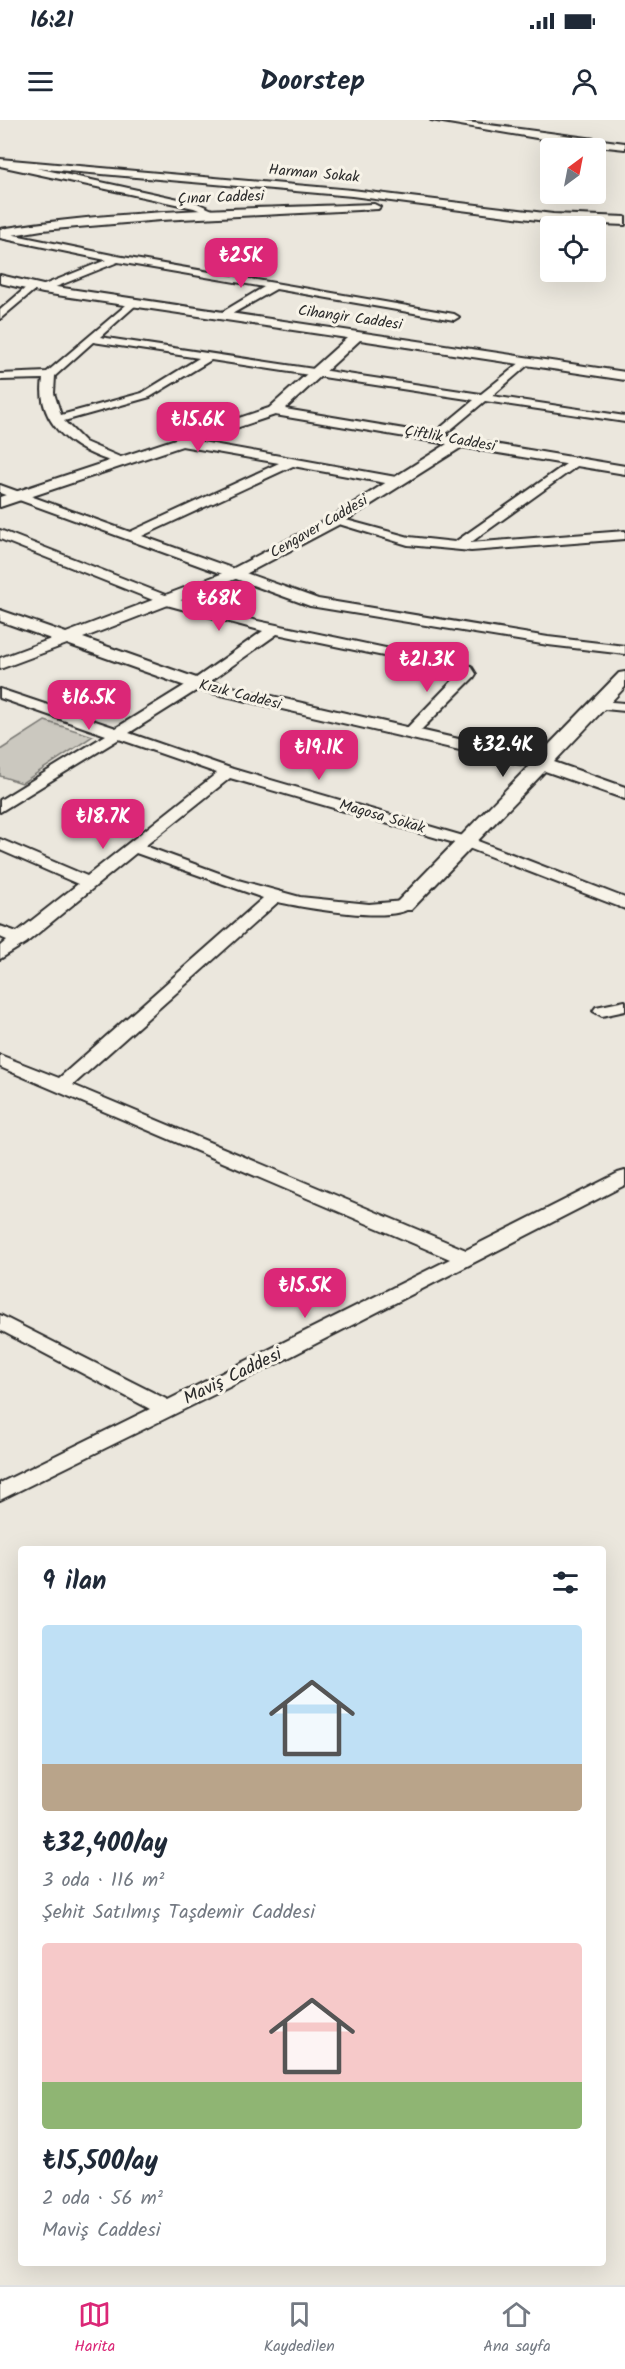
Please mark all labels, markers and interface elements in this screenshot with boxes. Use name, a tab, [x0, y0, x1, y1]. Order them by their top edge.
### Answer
text: 16:21	[30, 4, 73, 39]
text: Doorstep	[260, 60, 365, 103]
icon: menu	[24, 65, 57, 98]
icon: person	[568, 65, 601, 98]
north arrow	[540, 138, 606, 204]
map controls	[540, 138, 606, 282]
street label: Harman Sokak	[268, 158, 361, 190]
street label: Çınar Caddesi	[177, 184, 266, 212]
button: locate	[540, 216, 606, 282]
pin: ₺25K	[205, 238, 277, 289]
text: ₺25K	[219, 241, 263, 273]
street label: Cihangir Caddesi	[296, 299, 405, 337]
pin: ₺15.6K	[149, 402, 247, 453]
text: ₺15.6K	[171, 405, 225, 437]
street label: Çiftlik Caddesi	[403, 419, 499, 459]
street label: Cengaver Caddesi	[266, 488, 374, 565]
pin: ₺68K	[183, 581, 255, 632]
text: ₺68K	[196, 584, 242, 616]
pin: ₺21.3K	[378, 642, 476, 693]
text: ₺21.3K	[399, 645, 455, 677]
street label: Kızık Caddesi	[196, 673, 285, 717]
pin: ₺16.5K	[40, 680, 138, 731]
text: ₺16.5K	[62, 683, 116, 715]
pin: ₺32.4K	[454, 727, 552, 778]
pin: ₺19.1K	[270, 730, 368, 781]
text: ₺32.4K	[472, 730, 534, 762]
text: ₺19.1K	[294, 733, 344, 765]
street label: Magosa Sokak	[336, 793, 429, 841]
pin: ₺18.7K	[54, 799, 152, 850]
text: ₺18.7K	[75, 802, 131, 834]
pin: ₺15.5K	[256, 1268, 354, 1319]
text: ₺15.5K	[278, 1271, 332, 1303]
street label: Maviş Caddesi	[179, 1340, 288, 1413]
text: 9 ilan	[42, 1561, 107, 1603]
icon: filters	[549, 1566, 582, 1599]
icon: home	[258, 1664, 366, 1772]
text: ₺32,400/ay	[42, 1823, 168, 1865]
text: 3 oda · 116 m²	[42, 1865, 164, 1897]
text: Şehit Satılmış Taşdemir Caddesi	[42, 1897, 315, 1929]
icon: home	[258, 1982, 366, 2090]
text: ₺15,500/ay	[42, 2141, 158, 2183]
text: 2 oda · 56 m²	[42, 2183, 163, 2215]
text: Maviş Caddesi	[42, 2215, 161, 2247]
tab: Harita	[74, 2298, 115, 2359]
tab: Kaydedilen	[264, 2298, 335, 2359]
tab: Ana sayfa	[483, 2298, 551, 2359]

